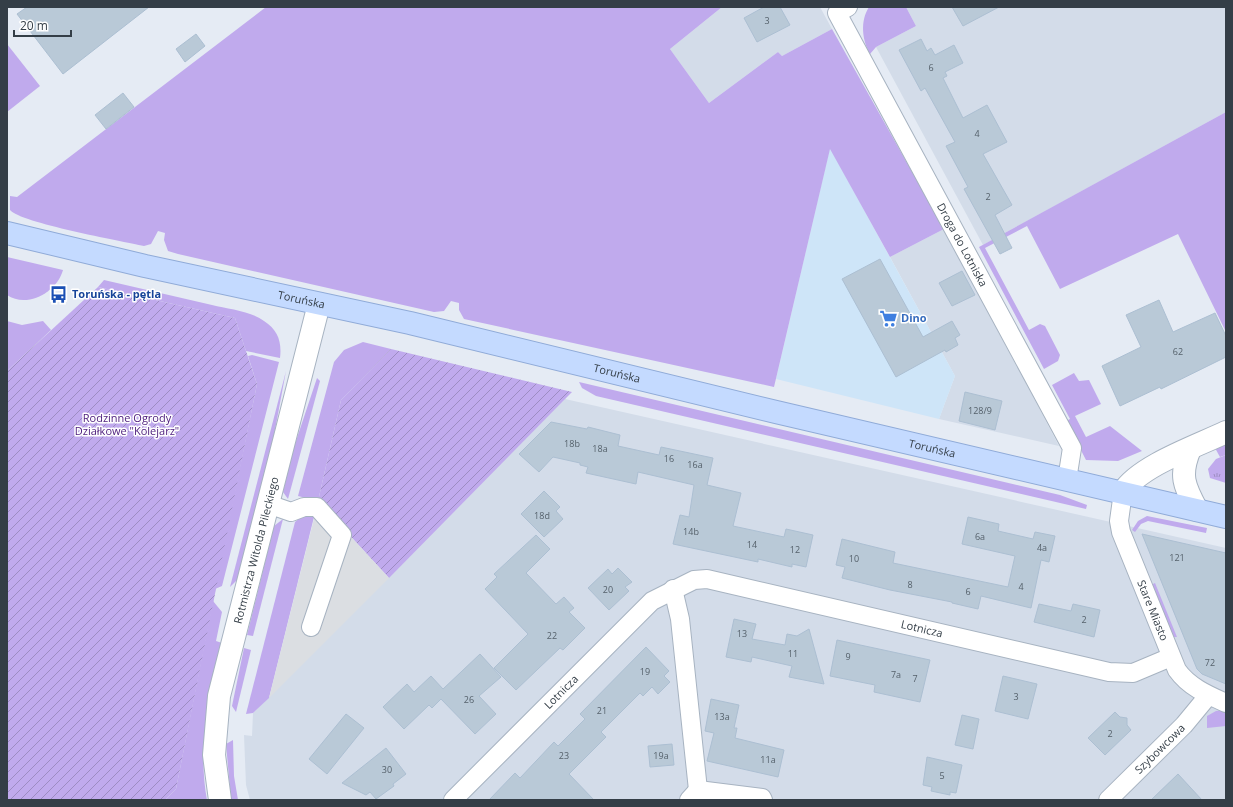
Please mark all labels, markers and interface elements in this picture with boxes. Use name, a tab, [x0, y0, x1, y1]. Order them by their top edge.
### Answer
scale bar	[14, 12, 71, 38]
house number: 3	[764, 14, 770, 27]
text: 20 m	[20, 17, 48, 34]
house number: 6	[928, 61, 934, 74]
house number: 4	[974, 127, 980, 140]
house number: 2	[985, 190, 991, 203]
street label: Droga do Lotniska	[934, 200, 991, 289]
bus stop icon: Toruńska - pętla	[49, 284, 69, 304]
place label: Toruńska - pętla	[72, 286, 161, 301]
street label: Toruńska	[277, 287, 327, 312]
supermarket icon: Dino	[878, 308, 898, 328]
place label: Dino	[901, 310, 927, 325]
house number: 62	[1173, 345, 1183, 358]
street label: Toruńska	[592, 360, 642, 386]
house number: 128/9	[968, 404, 992, 417]
park label: Rodzinne Ogrody Działkowe "Kolejarz"	[75, 410, 179, 438]
street label: Toruńska	[907, 435, 957, 461]
house number: 18b	[564, 437, 580, 450]
house number: 18a	[592, 442, 608, 455]
house number: 16	[664, 452, 674, 465]
house number: 16a	[687, 458, 703, 471]
street label: Rotmistrza Witolda Pileckiego	[230, 475, 282, 625]
house number: 18d	[534, 509, 550, 522]
house number: 14b	[683, 525, 699, 538]
house number: 6a	[975, 530, 985, 543]
house number: 14	[747, 538, 757, 551]
house number: 4a	[1037, 541, 1047, 554]
house number: 12	[790, 543, 800, 556]
house number: 121	[1169, 551, 1185, 564]
house number: 10	[849, 552, 859, 565]
house number: 8	[907, 578, 913, 591]
street label: Stare Miasto	[1134, 578, 1172, 643]
house number: 4	[1018, 580, 1024, 593]
house number: 20	[603, 583, 613, 596]
house number: 6	[965, 585, 971, 598]
house number: 2	[1081, 613, 1087, 626]
street label: Lotnicza	[900, 616, 944, 640]
house number: 13	[737, 627, 747, 640]
house number: 22	[547, 629, 557, 642]
house number: 11	[788, 647, 798, 660]
house number: 9	[845, 650, 851, 663]
house number: 72	[1205, 656, 1215, 669]
house number: 19	[640, 665, 650, 678]
house number: 7a	[891, 668, 901, 681]
street label: Lotnicza	[541, 671, 581, 712]
house number: 7	[912, 672, 918, 685]
house number: 3	[1013, 690, 1019, 703]
house number: 26	[464, 693, 474, 706]
house number: 21	[597, 704, 607, 717]
house number: 13a	[714, 710, 730, 723]
street label: Szybowcowa	[1131, 720, 1188, 777]
house number: 2	[1107, 727, 1113, 740]
house number: 23	[559, 749, 569, 762]
house number: 19a	[653, 749, 669, 762]
house number: 11a	[760, 753, 776, 766]
house number: 30	[382, 763, 392, 776]
house number: 5	[939, 769, 945, 782]

